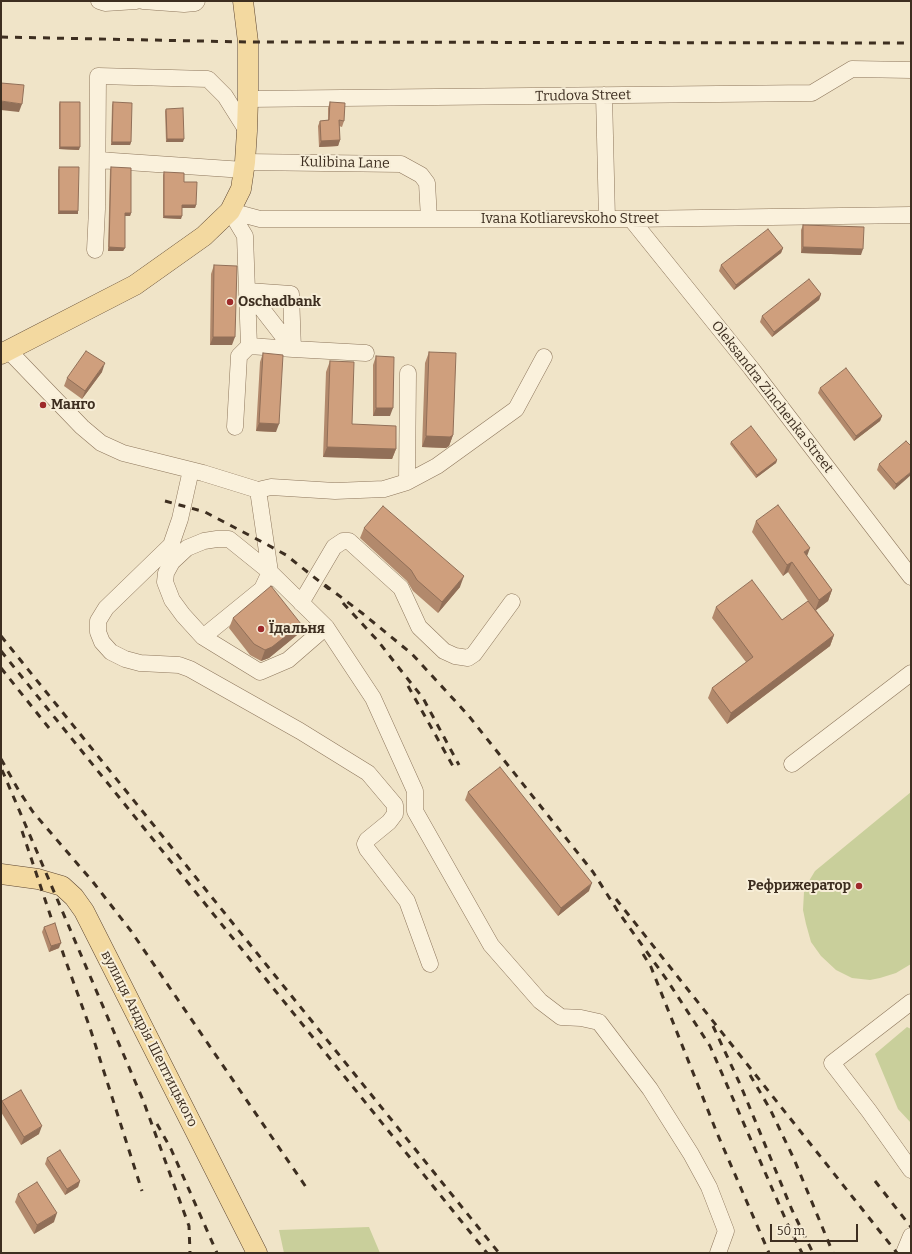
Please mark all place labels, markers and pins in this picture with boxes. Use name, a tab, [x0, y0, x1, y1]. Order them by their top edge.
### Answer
place label: Oschadbank	[238, 294, 321, 310]
marker: Oschadbank	[225, 297, 235, 307]
place label: Манго	[51, 397, 95, 413]
marker: Манго	[38, 400, 48, 410]
place label: Їдальня	[269, 621, 325, 637]
marker: Їдальня	[256, 624, 266, 634]
place label: Рефрижератор	[748, 878, 851, 894]
marker: Рефрижератор	[854, 881, 864, 891]

